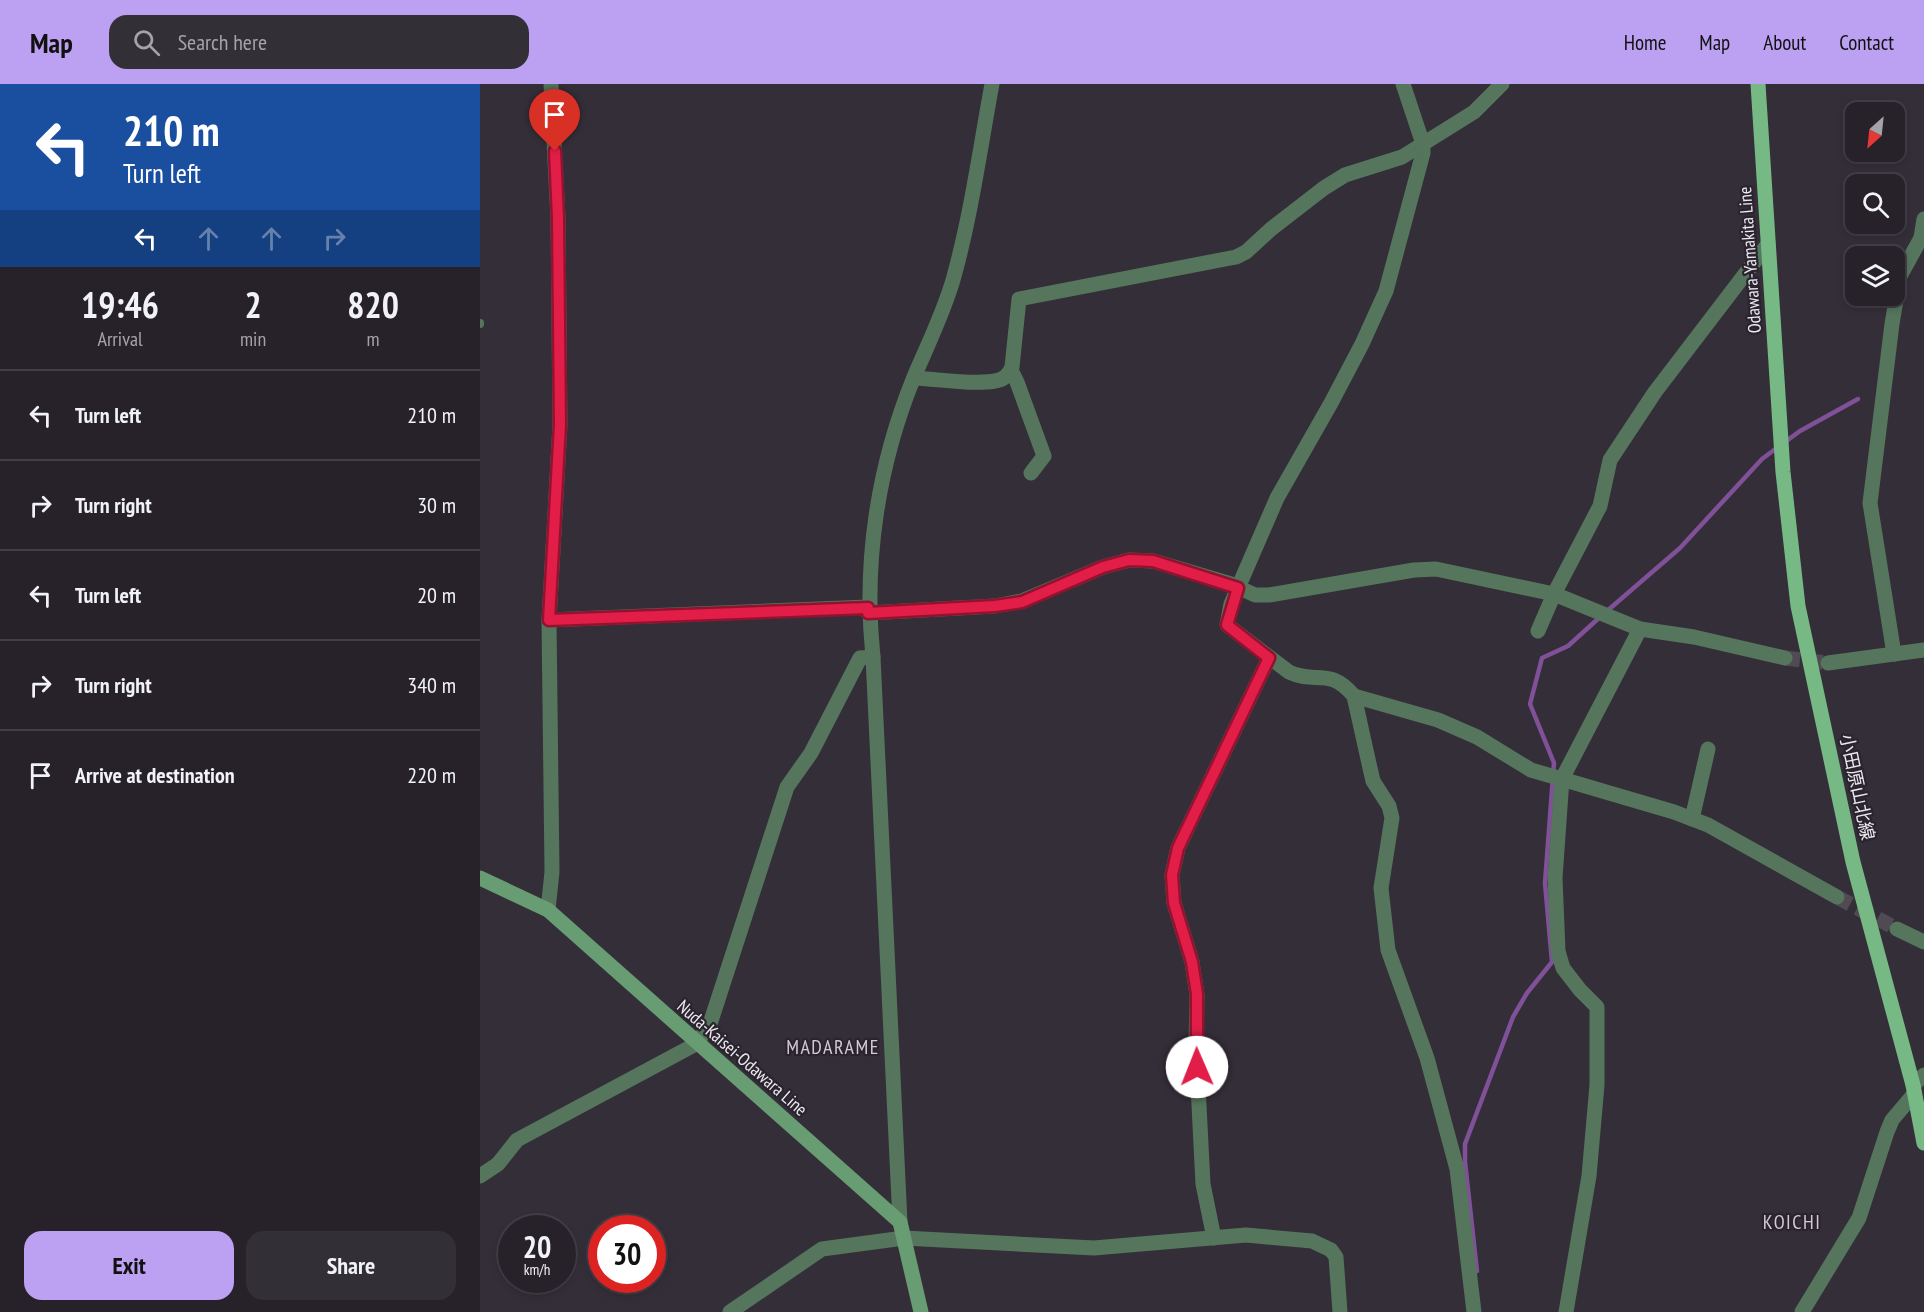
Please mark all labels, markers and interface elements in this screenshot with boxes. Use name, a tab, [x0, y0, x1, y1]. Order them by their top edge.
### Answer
search box	[109, 15, 529, 69]
text: Map	[30, 24, 73, 61]
icon: search	[130, 26, 163, 59]
text: Search here	[178, 28, 267, 56]
text: Home	[1624, 29, 1666, 56]
text: Map	[1699, 29, 1730, 56]
text: About	[1763, 29, 1806, 56]
text: Contact	[1839, 29, 1894, 56]
pin	[529, 89, 580, 151]
icon: arrive	[538, 98, 571, 131]
north arrow	[1845, 102, 1905, 162]
map controls	[1845, 102, 1905, 306]
text: 210 m	[123, 103, 220, 158]
icon: left	[24, 108, 102, 186]
text: Turn left	[123, 156, 201, 190]
button: search	[1845, 174, 1905, 234]
street label: Odawara-Yamakita Line	[1733, 186, 1766, 334]
icon: left	[129, 222, 162, 255]
icon: ahead	[192, 222, 225, 255]
icon: ahead	[255, 222, 288, 255]
icon: right	[318, 222, 351, 255]
button: layers	[1845, 246, 1905, 306]
text: 19:46	[81, 281, 159, 328]
text: 2	[244, 281, 262, 328]
text: 820	[347, 281, 399, 328]
text: Arrival	[97, 326, 143, 352]
text: min	[240, 326, 266, 352]
text: m	[367, 326, 380, 352]
icon: left	[24, 399, 57, 432]
text: Turn left	[75, 401, 141, 429]
text: 210 m	[407, 401, 456, 429]
icon: right	[24, 489, 57, 522]
text: Turn right	[75, 491, 152, 519]
text: 30 m	[417, 491, 456, 519]
icon: left	[24, 579, 57, 612]
text: Turn left	[75, 581, 141, 609]
text: 20 m	[417, 581, 456, 609]
icon: right	[24, 669, 57, 702]
text: Turn right	[75, 671, 152, 699]
text: 340 m	[407, 671, 456, 699]
street label: 小田原山北線	[1835, 732, 1880, 842]
icon: arrive	[24, 759, 57, 792]
text: Arrive at destination	[75, 761, 235, 789]
text: 220 m	[407, 761, 456, 789]
street label: Nuda-Kaisei-Odawara Line	[672, 995, 812, 1121]
district label: MADARAME	[786, 1034, 880, 1060]
position arrow	[1165, 1035, 1229, 1099]
district label: KOICHI	[1763, 1209, 1821, 1235]
speed limit sign: 30	[588, 1215, 666, 1293]
text: 20	[523, 1227, 551, 1266]
button: Exit	[24, 1231, 234, 1300]
button: Share	[246, 1231, 456, 1300]
text: km/h	[524, 1260, 550, 1279]

